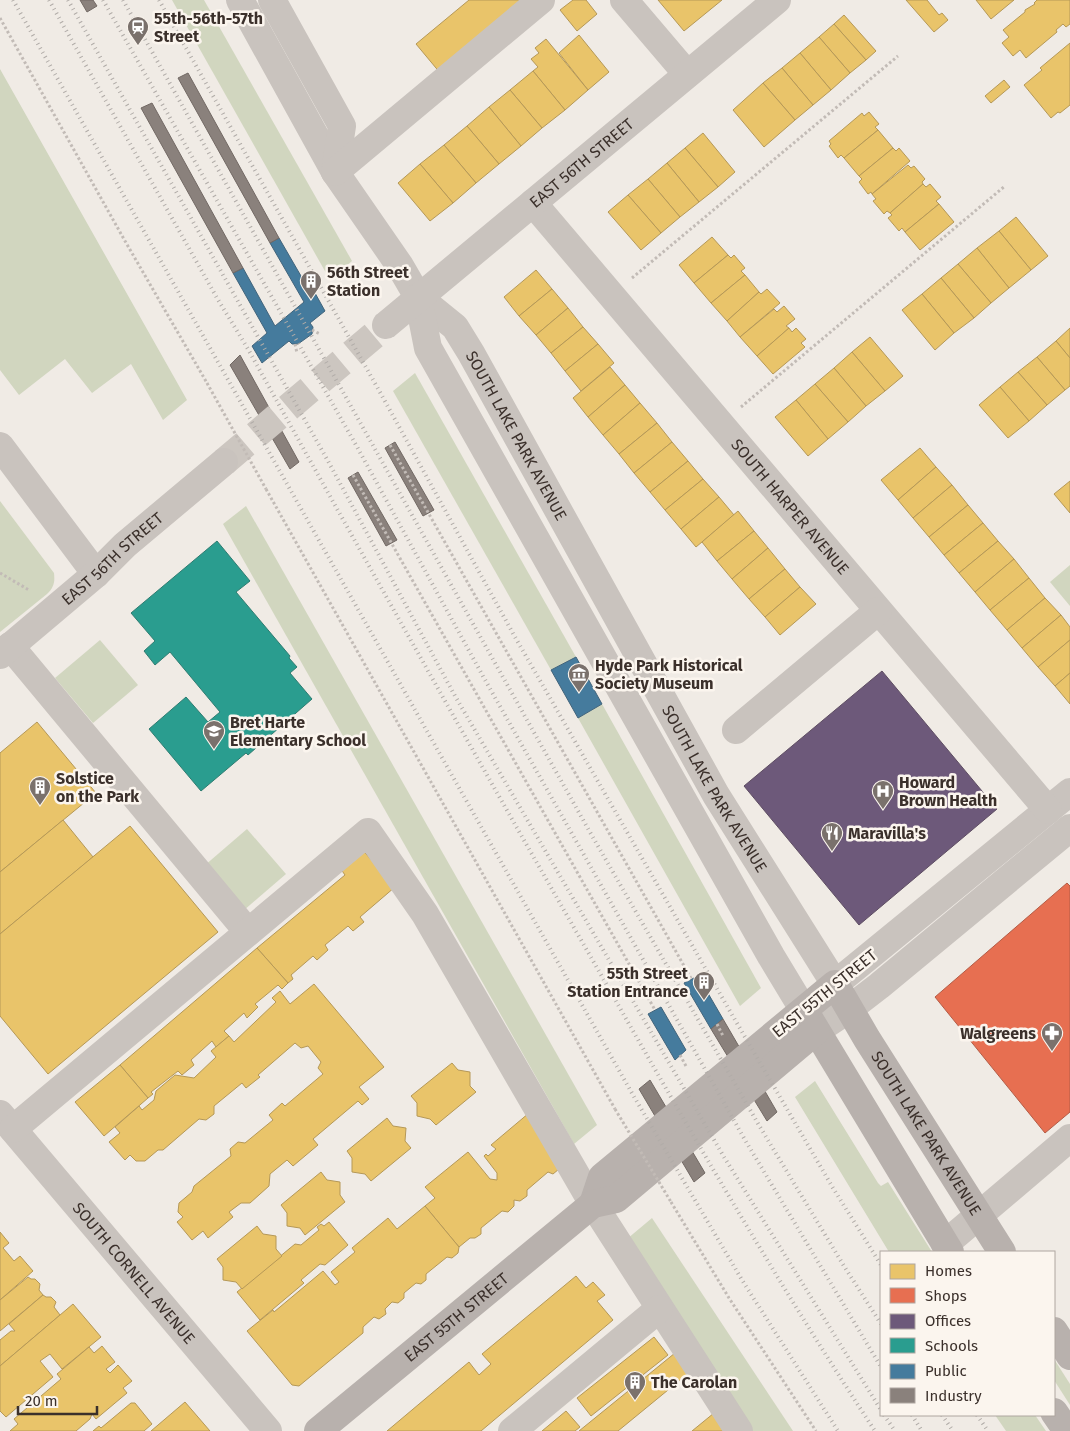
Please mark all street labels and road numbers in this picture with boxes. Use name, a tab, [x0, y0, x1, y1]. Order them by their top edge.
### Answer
street label: EAST 56TH STREET	[526, 114, 638, 212]
street label: SOUTH LAKE PARK AVENUE	[462, 348, 571, 524]
street label: SOUTH HARPER AVENUE	[727, 435, 853, 578]
street label: EAST 56TH STREET	[58, 508, 167, 609]
street label: SOUTH LAKE PARK AVENUE	[658, 702, 771, 876]
street label: EAST 55TH STREET	[768, 945, 881, 1041]
street label: SOUTH LAKE PARK AVENUE	[867, 1048, 985, 1219]
street label: SOUTH CORNELL AVENUE	[69, 1199, 199, 1348]
street label: EAST 55TH STREET	[401, 1269, 513, 1366]

